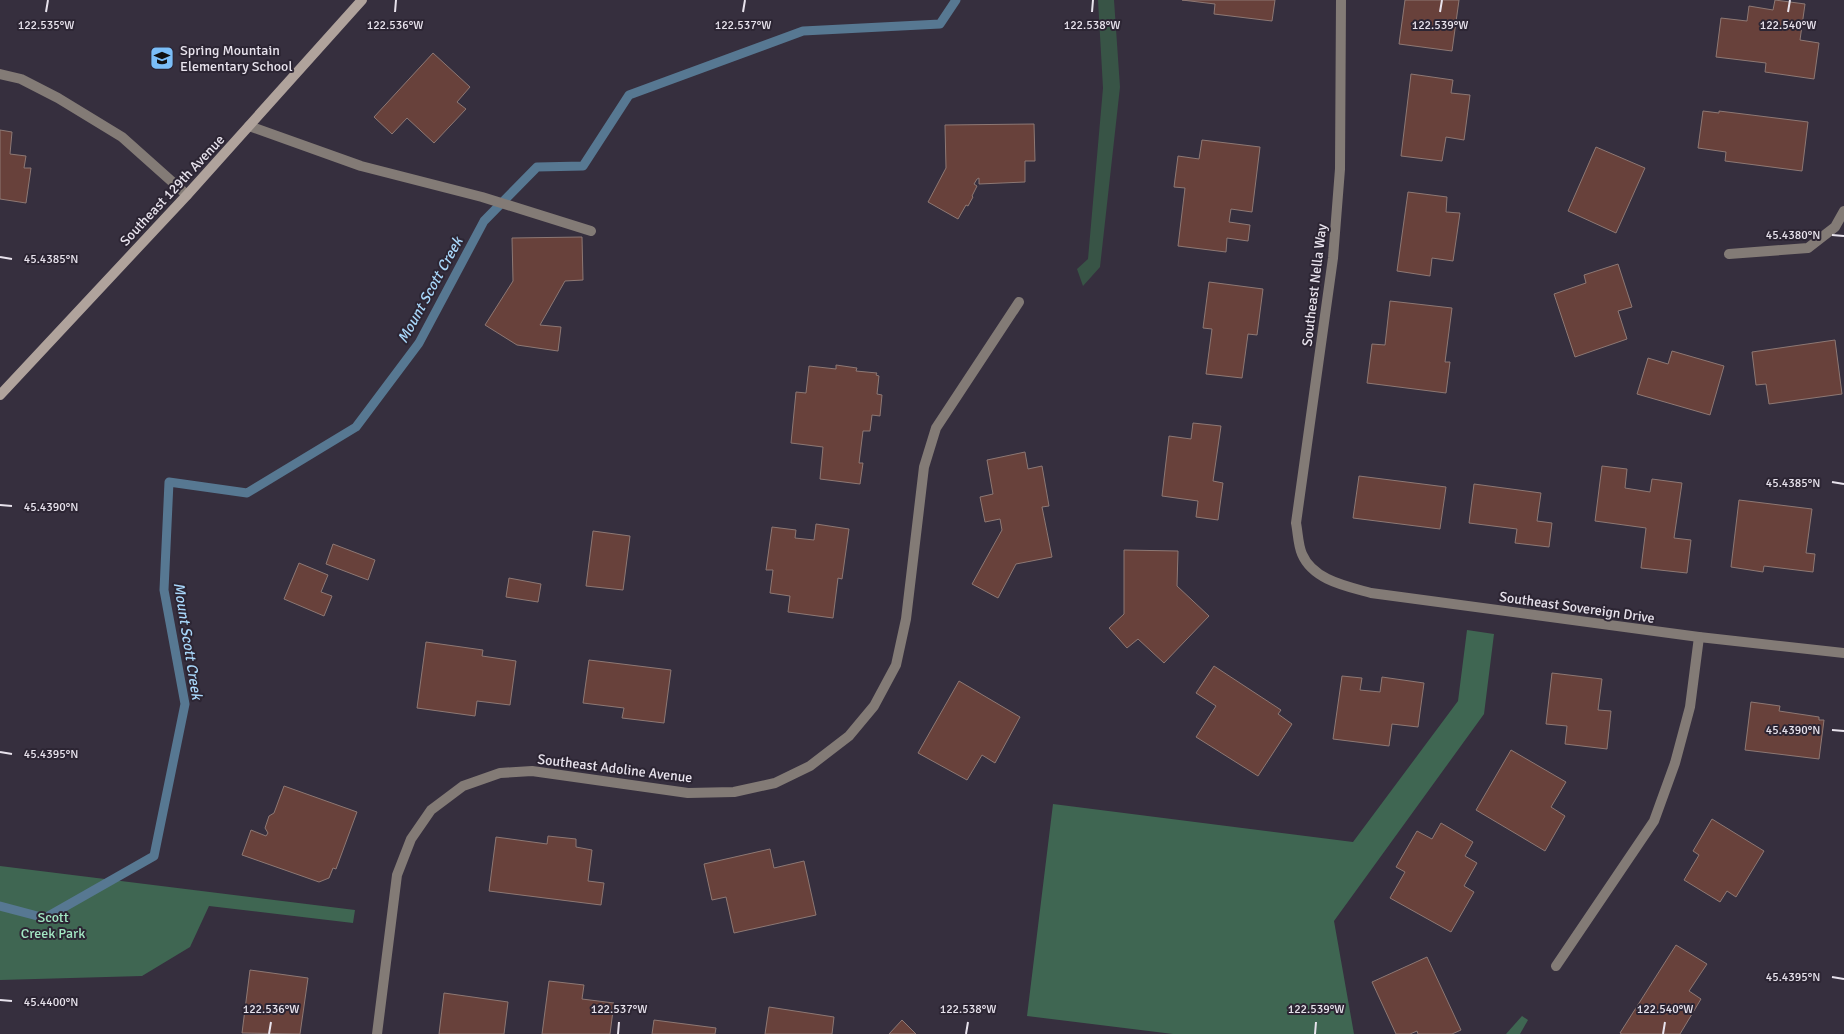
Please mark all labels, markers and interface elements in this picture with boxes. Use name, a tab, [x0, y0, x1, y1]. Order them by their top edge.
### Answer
text: 122.535°W	[18, 18, 74, 33]
text: 122.536°W	[367, 18, 423, 33]
text: 122.537°W	[715, 18, 771, 33]
text: 122.538°W	[1064, 18, 1120, 33]
text: 122.539°W	[1412, 18, 1468, 33]
text: 122.540°W	[1760, 18, 1816, 33]
place label: Spring Mountain Elementary School	[180, 42, 293, 75]
school or university icon: Spring Mountain Elementary School	[149, 45, 175, 71]
street label: Southeast 129th Avenue	[117, 131, 228, 249]
street label: Southeast Nella Way	[1299, 222, 1330, 347]
text: 45.4380°N	[1766, 228, 1820, 243]
water label: Mount Scott Creek	[393, 233, 467, 346]
text: 45.4385°N	[24, 252, 78, 267]
text: 45.4385°N	[1766, 476, 1820, 491]
text: 45.4390°N	[24, 500, 78, 515]
water label: Mount Scott Creek	[170, 581, 206, 702]
street label: Southeast Sovereign Drive	[1498, 588, 1656, 627]
text: 45.4390°N	[1766, 723, 1820, 738]
text: 45.4395°N	[24, 747, 78, 762]
street label: Southeast Adoline Avenue	[537, 751, 693, 786]
park label: Scott Creek Park	[21, 909, 85, 942]
text: 45.4395°N	[1766, 970, 1820, 985]
text: 45.4400°N	[24, 995, 78, 1010]
text: 122.536°W	[243, 1002, 299, 1017]
text: 122.537°W	[591, 1002, 647, 1017]
text: 122.538°W	[940, 1002, 996, 1017]
text: 122.539°W	[1288, 1002, 1344, 1017]
text: 122.540°W	[1637, 1002, 1693, 1017]

